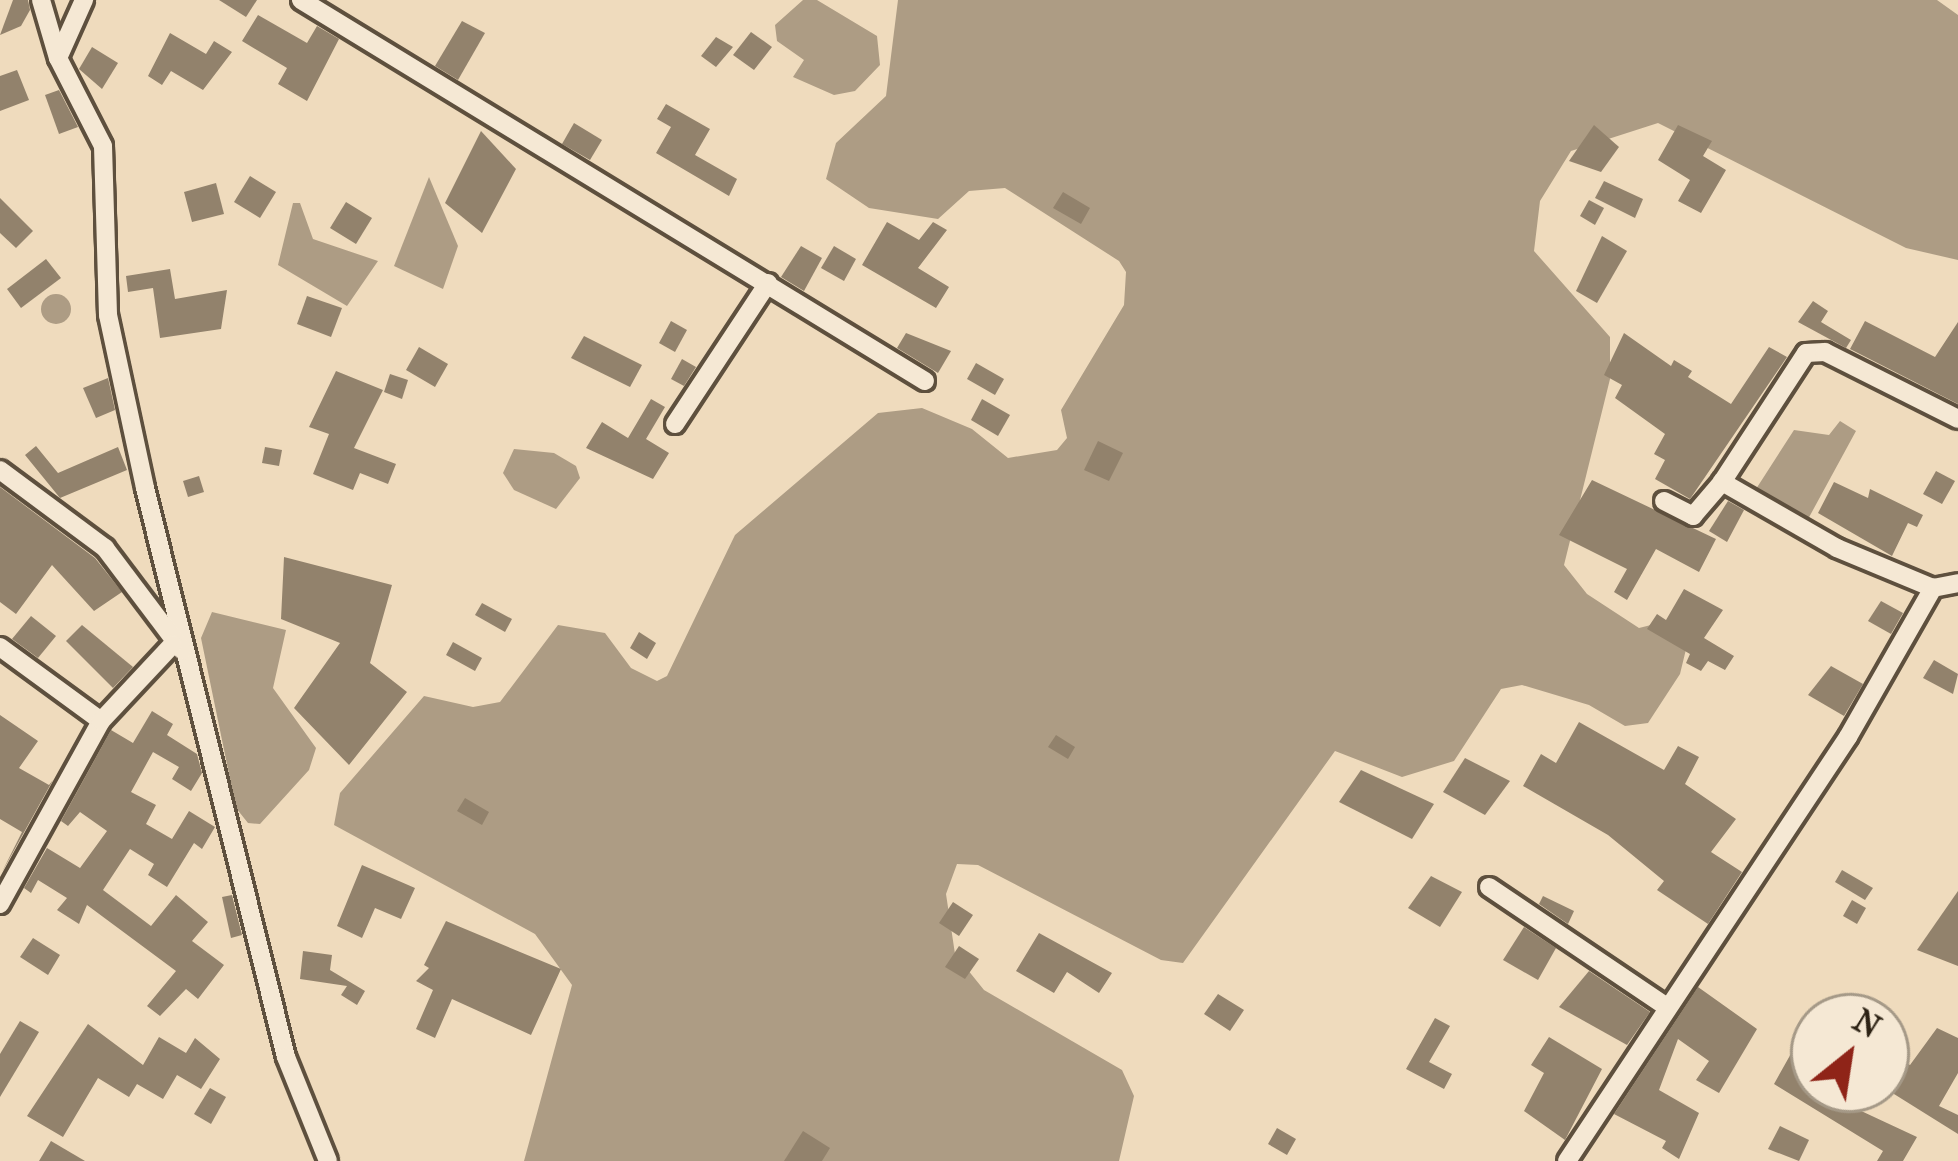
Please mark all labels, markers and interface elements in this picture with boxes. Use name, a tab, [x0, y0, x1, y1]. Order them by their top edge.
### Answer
north arrow	[1790, 993, 1910, 1113]
text: N	[1846, 1001, 1887, 1047]

